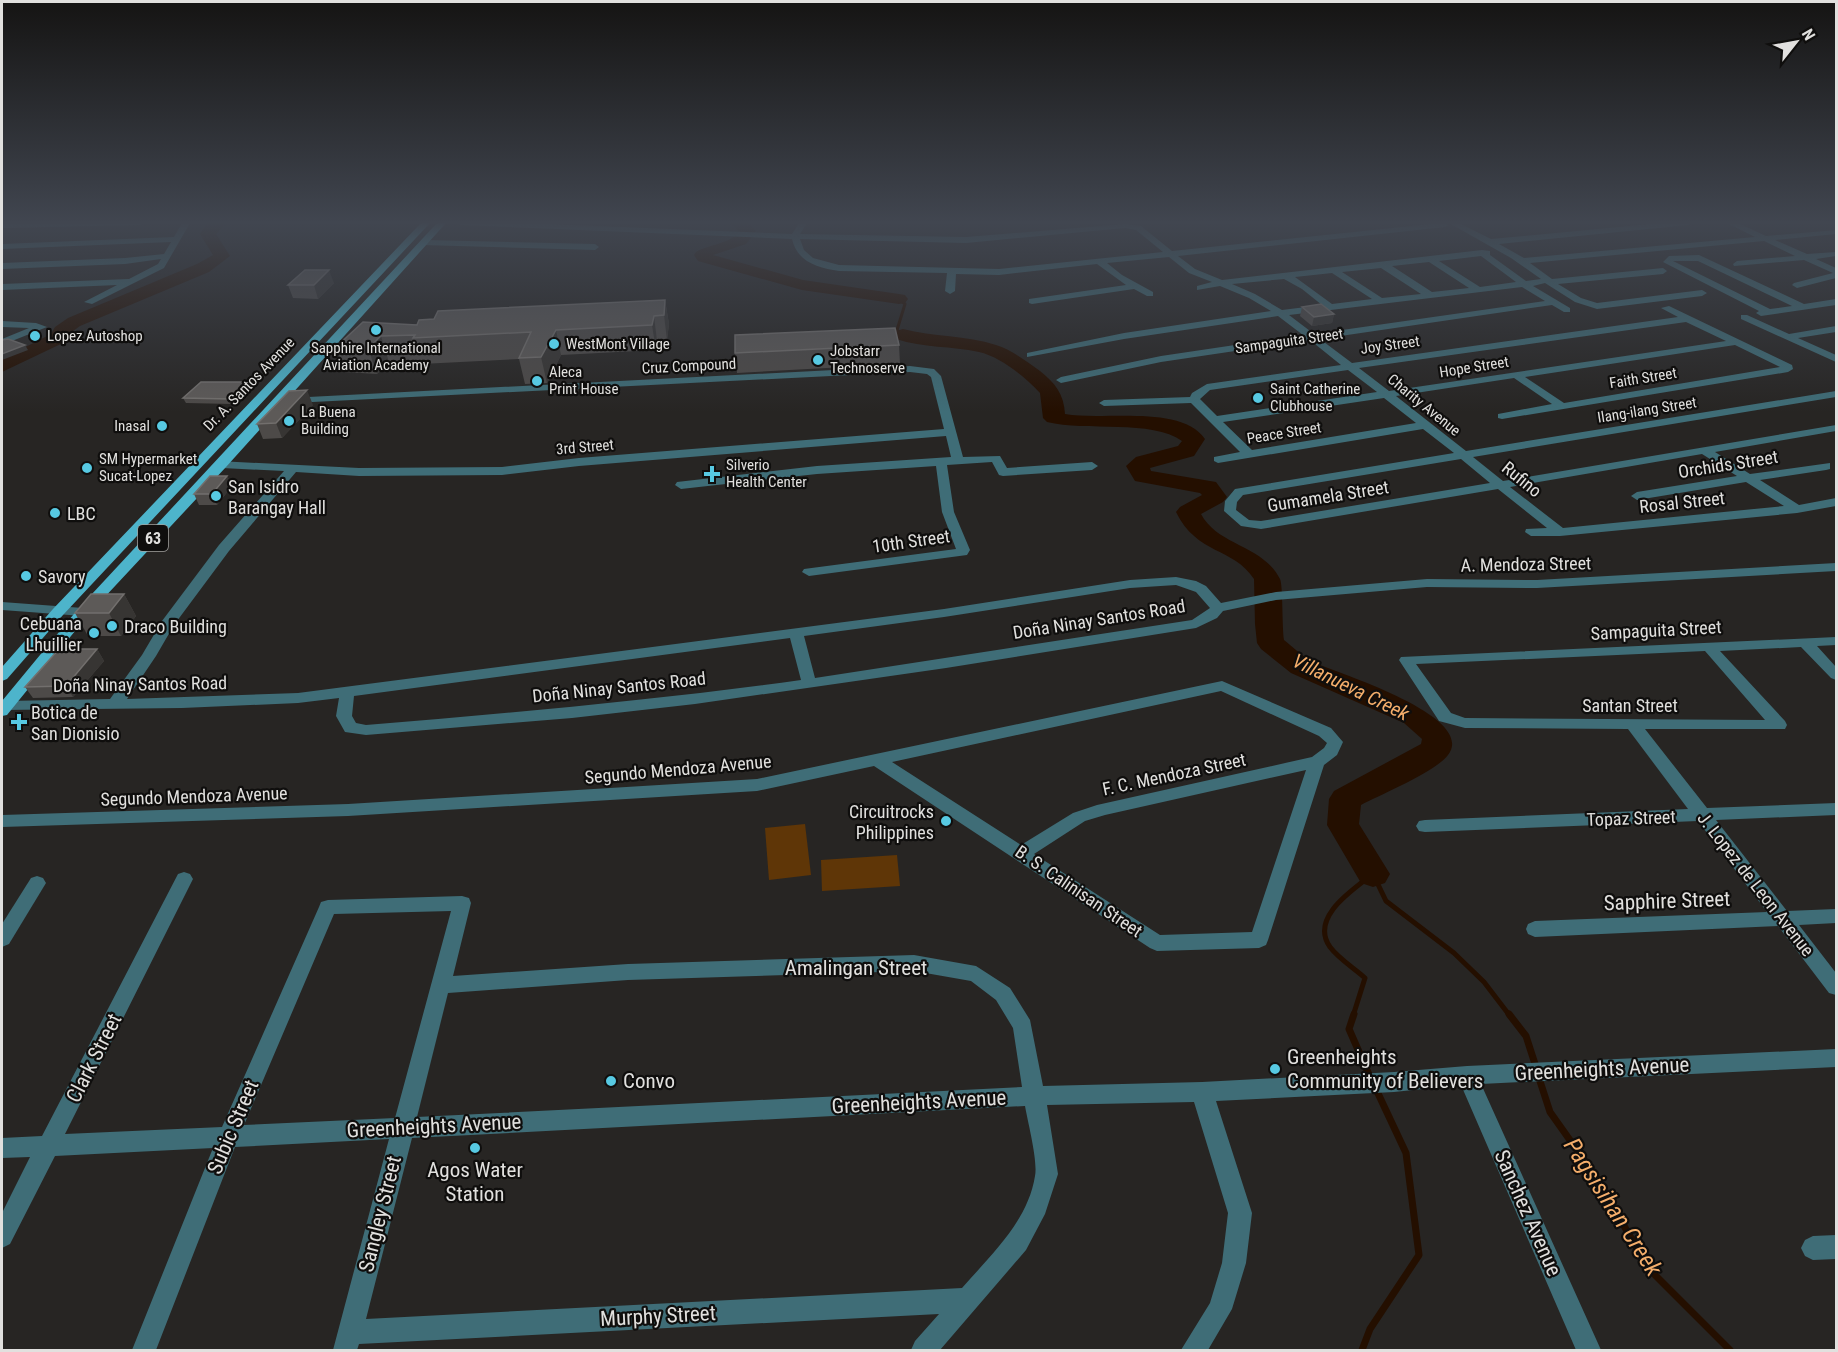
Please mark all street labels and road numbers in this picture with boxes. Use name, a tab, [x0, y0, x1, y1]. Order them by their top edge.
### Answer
street label: Sampaguita Street	[1234, 324, 1344, 358]
street label: Joy Street	[1359, 332, 1421, 358]
street label: Dr. A. Santos Avenue	[200, 333, 298, 435]
street label: Hope Street	[1438, 353, 1510, 381]
street label: Cruz Compound	[641, 355, 737, 377]
street label: Faith Street	[1608, 364, 1678, 392]
street label: Charity Avenue	[1384, 370, 1464, 440]
street label: Ilang-ilang Street	[1596, 393, 1698, 427]
street label: Peace Street	[1246, 418, 1322, 448]
street label: 3rd Street	[555, 436, 615, 458]
street label: Orchids Street	[1677, 446, 1779, 482]
street label: Rufino	[1498, 457, 1546, 501]
street label: Gumamela Street	[1266, 476, 1390, 516]
street label: Rosal Street	[1638, 487, 1726, 517]
road number: 63	[138, 525, 168, 551]
street label: 10th Street	[871, 525, 951, 557]
street label: A. Mendoza Street	[1460, 552, 1592, 576]
street label: Doña Ninay Santos Road	[1011, 595, 1187, 643]
street label: Sampaguita Street	[1590, 616, 1722, 644]
street label: Doña Ninay Santos Road	[531, 667, 707, 707]
street label: Doña Ninay Santos Road	[53, 672, 227, 696]
street label: Santan Street	[1582, 695, 1678, 716]
street label: F. C. Mendoza Street	[1100, 749, 1248, 799]
street label: Segundo Mendoza Avenue	[584, 750, 772, 788]
street label: Segundo Mendoza Avenue	[100, 782, 288, 810]
street label: Topaz Street	[1586, 806, 1676, 830]
street label: J. Lopez de Leon Avenue	[1693, 808, 1819, 960]
street label: B. S. Calinisan Street	[1011, 841, 1147, 941]
street label: Sapphire Street	[1603, 887, 1731, 915]
street label: Amalingan Street	[785, 956, 927, 980]
street label: Clark Street	[61, 1009, 127, 1107]
street label: Greenheights Avenue	[1514, 1052, 1690, 1086]
street label: Subic Street	[202, 1076, 264, 1178]
street label: Greenheights Avenue	[831, 1085, 1007, 1119]
street label: Greenheights Avenue	[346, 1109, 522, 1143]
street label: Sanchez Avenue	[1490, 1146, 1567, 1280]
street label: Sangley Street	[354, 1153, 406, 1275]
street label: Murphy Street	[600, 1301, 716, 1331]

